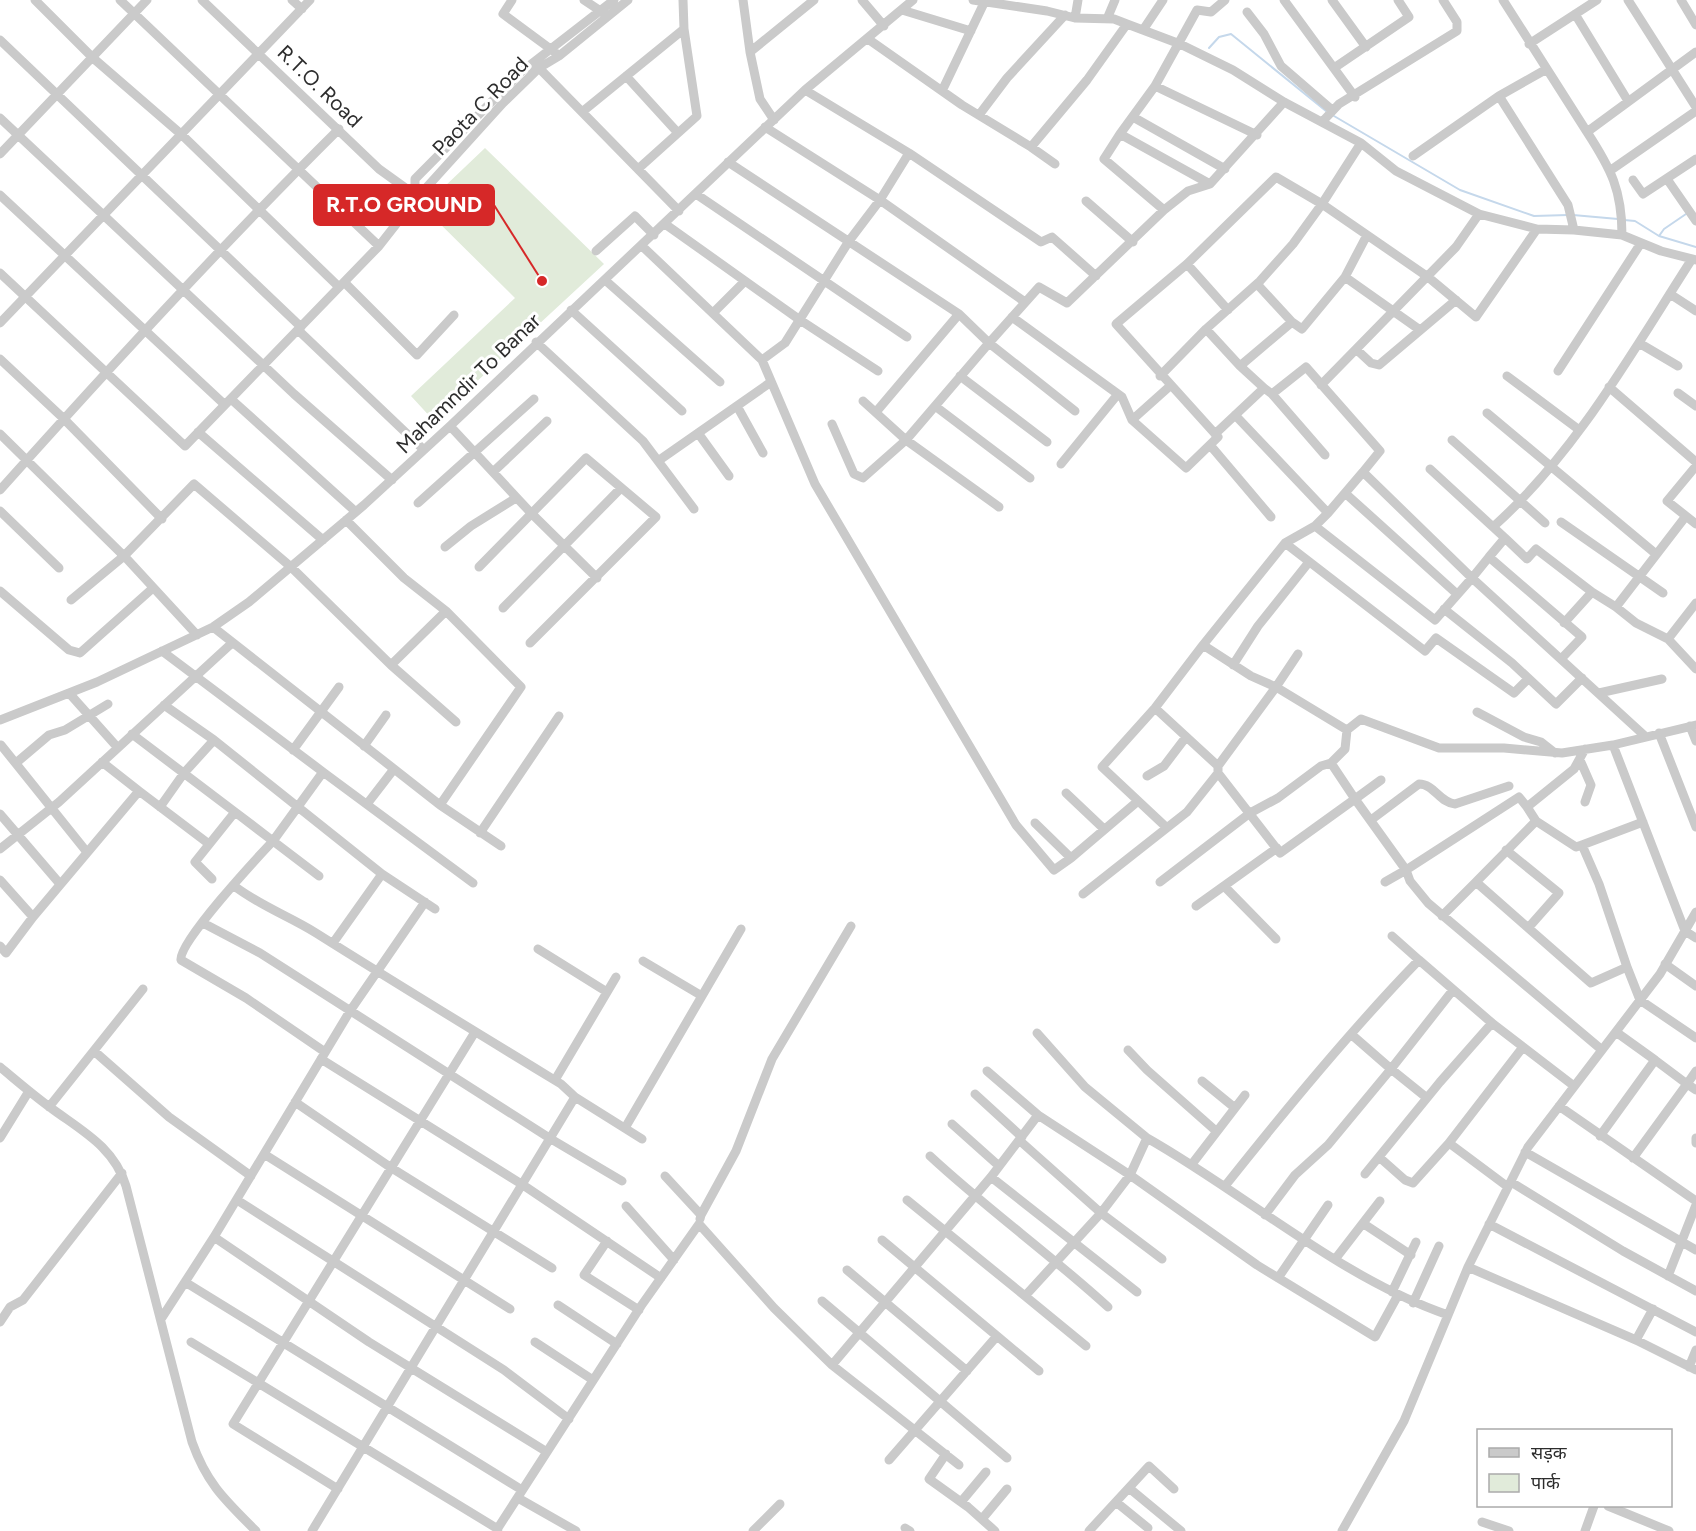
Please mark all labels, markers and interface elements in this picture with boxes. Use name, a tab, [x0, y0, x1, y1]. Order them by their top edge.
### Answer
street label: R.T.O. Road	[273, 40, 367, 132]
street label: Paota C Road	[427, 52, 533, 160]
callout: R.T.O GROUND	[314, 185, 494, 225]
text: R.T.O GROUND	[326, 191, 482, 218]
street label: Mahamndir To Banar	[391, 308, 545, 458]
legend	[1477, 1429, 1672, 1507]
text: सड़क	[1531, 1442, 1568, 1464]
text: पार्क	[1531, 1472, 1561, 1494]

